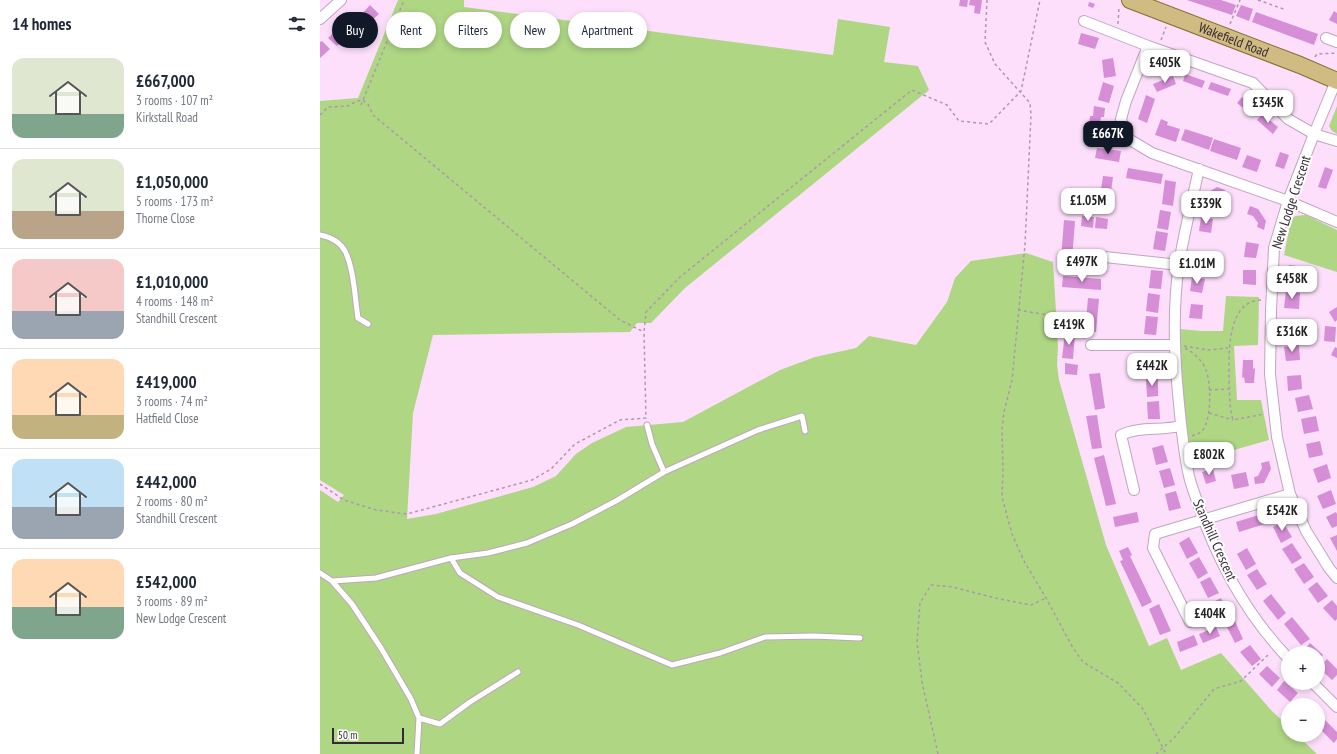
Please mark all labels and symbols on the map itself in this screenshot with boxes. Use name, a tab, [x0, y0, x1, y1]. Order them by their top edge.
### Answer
street label: Wakefield Road	[1196, 18, 1271, 61]
pin: £405K	[1137, 50, 1193, 84]
pin: £345K	[1240, 90, 1296, 124]
pin: £667K	[1080, 121, 1136, 155]
street label: New Lodge Crescent	[1267, 153, 1315, 251]
pin: £1.05M	[1055, 188, 1121, 222]
pin: £339K	[1178, 191, 1234, 225]
pin: £497K	[1054, 249, 1110, 283]
pin: £1.01M	[1164, 251, 1230, 285]
pin: £458K	[1264, 266, 1320, 300]
pin: £419K	[1041, 312, 1097, 346]
pin: £316K	[1264, 319, 1320, 353]
pin: £442K	[1124, 353, 1180, 387]
pin: £802K	[1181, 442, 1237, 476]
street label: Standhill Crescent	[1189, 496, 1241, 584]
pin: £542K	[1254, 498, 1310, 532]
pin: £404K	[1182, 601, 1238, 635]
scale bar	[332, 726, 404, 745]

